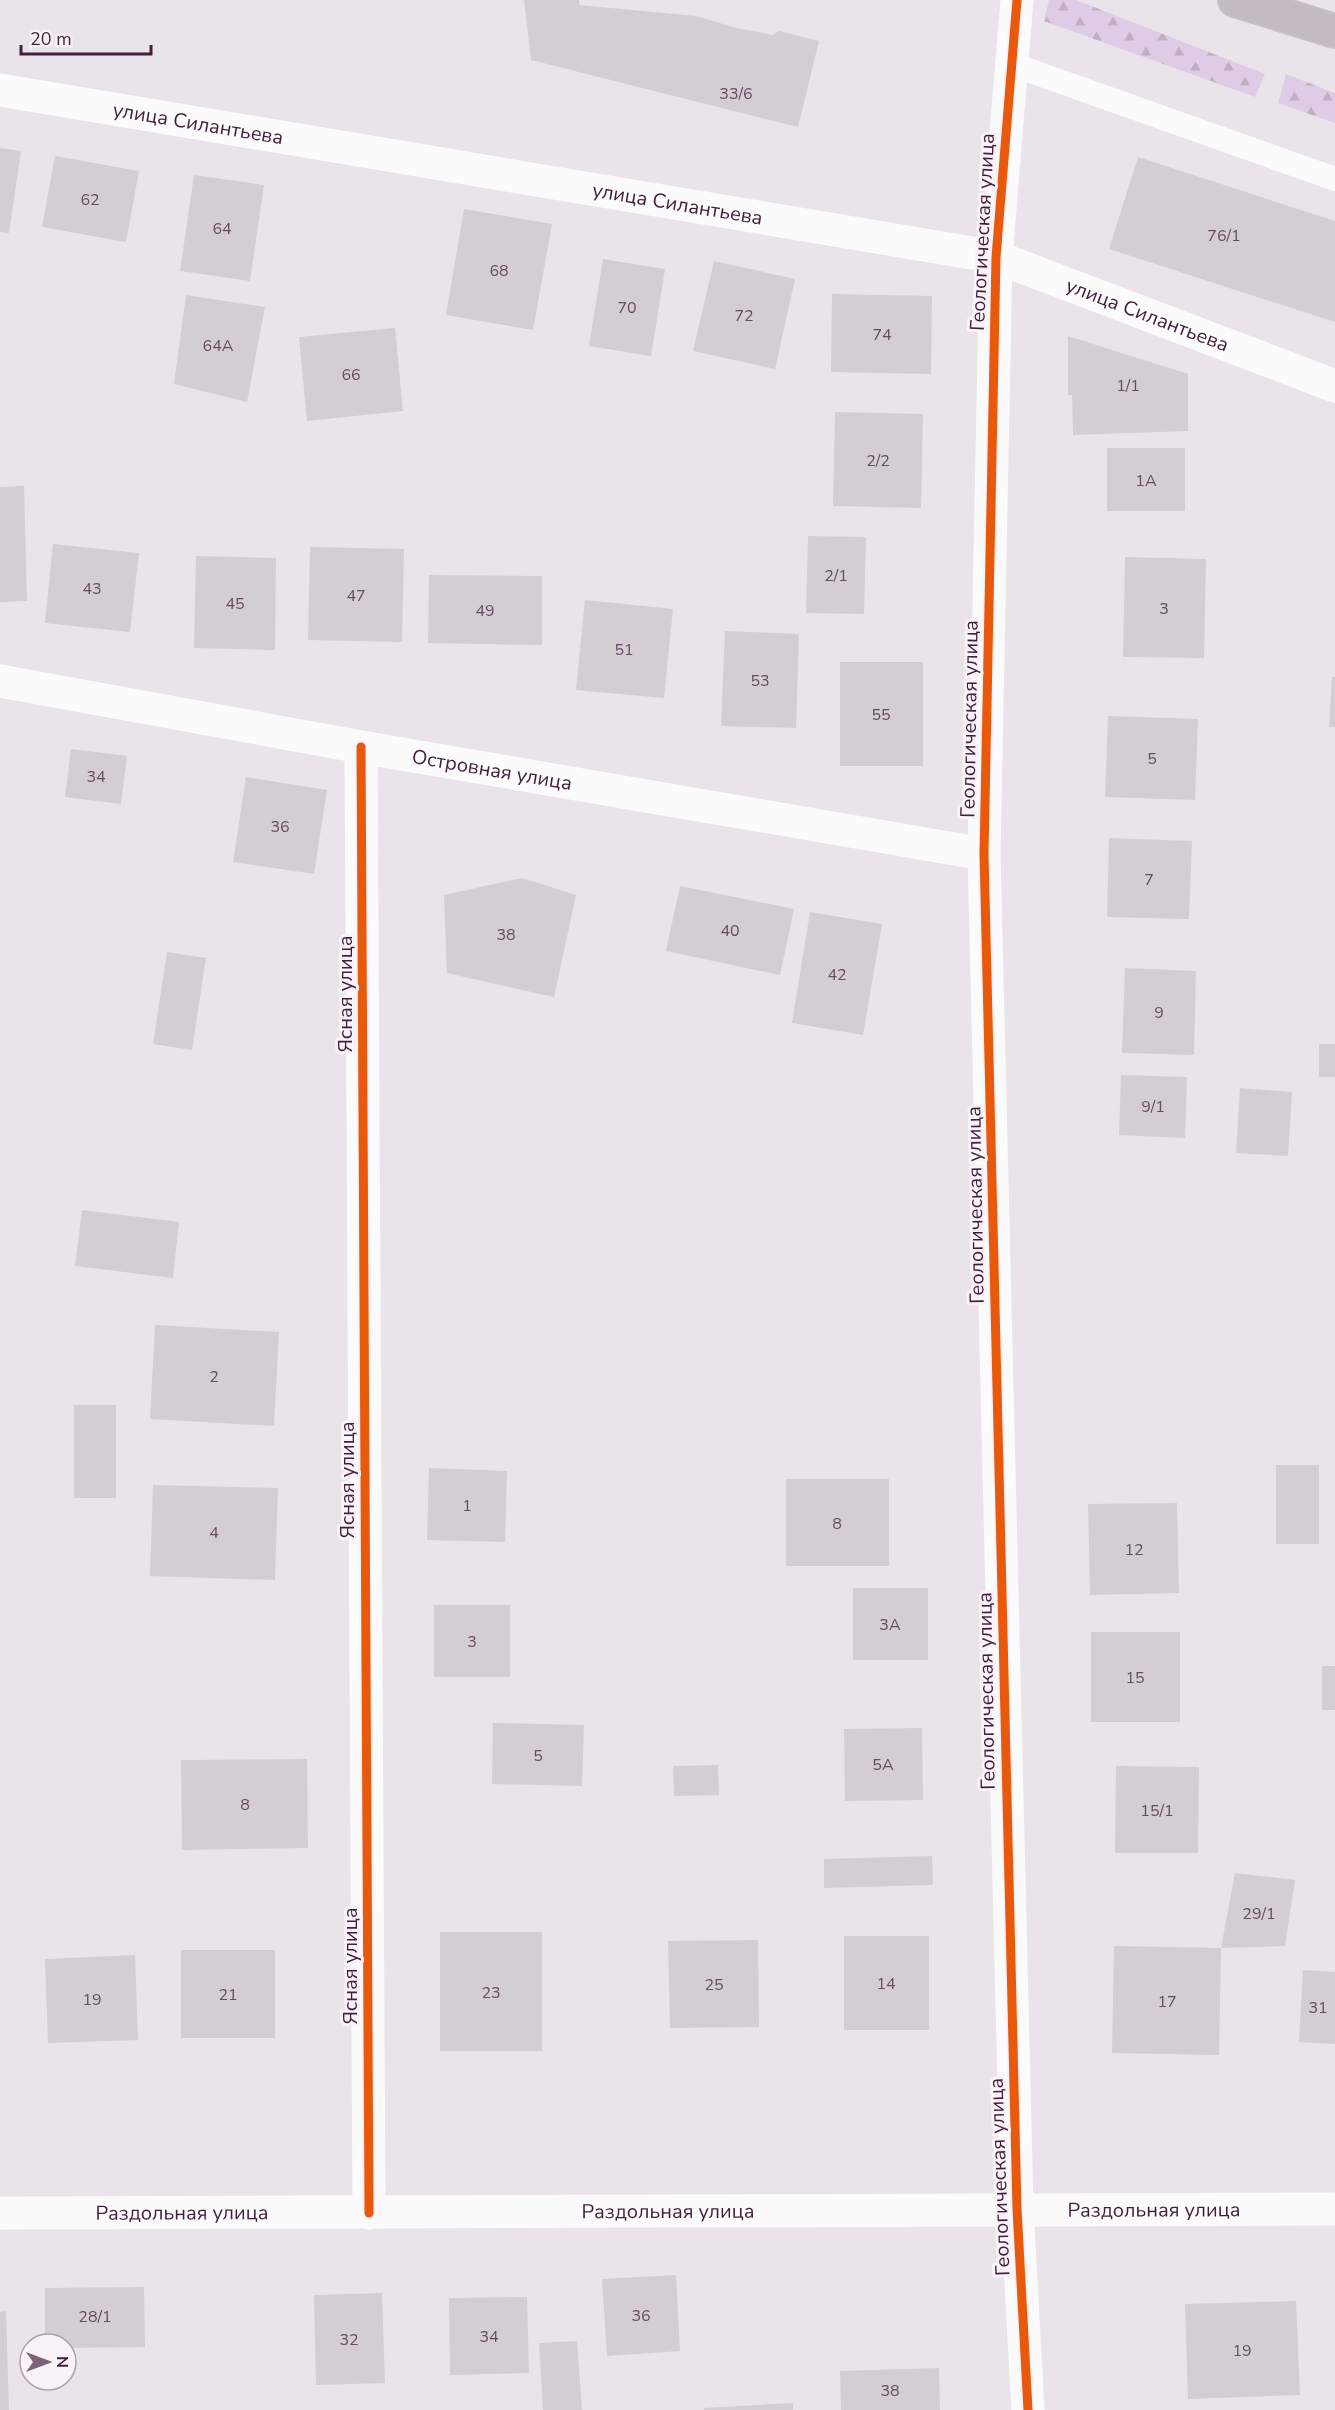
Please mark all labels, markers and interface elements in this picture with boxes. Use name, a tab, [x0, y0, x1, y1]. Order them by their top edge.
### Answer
scale bar	[21, 18, 152, 56]
text: 20 m	[30, 27, 72, 51]
house number: 33/6	[719, 83, 753, 105]
street label: улица Силантьева	[111, 96, 285, 151]
street label: Геологическая улица	[964, 132, 1001, 332]
street label: улица Силантьева	[590, 177, 765, 232]
house number: 62	[80, 189, 100, 211]
house number: 64	[212, 218, 232, 240]
house number: 76/1	[1207, 225, 1241, 247]
house number: 68	[489, 260, 509, 282]
street label: улица Силантьева	[1062, 272, 1233, 358]
house number: 70	[617, 297, 637, 319]
house number: 72	[734, 305, 754, 327]
house number: 74	[872, 324, 892, 346]
house number: 64А	[203, 335, 234, 357]
house number: 66	[341, 364, 361, 386]
house number: 1/1	[1116, 375, 1140, 397]
house number: 2/2	[866, 450, 890, 472]
house number: 1А	[1135, 470, 1157, 492]
house number: 2/1	[824, 565, 848, 587]
house number: 43	[82, 578, 102, 600]
house number: 47	[346, 585, 366, 607]
house number: 45	[225, 593, 245, 615]
house number: 3	[1159, 598, 1169, 620]
house number: 49	[475, 600, 495, 622]
street label: Геологическая улица	[954, 620, 985, 818]
house number: 51	[614, 639, 634, 661]
house number: 53	[750, 670, 770, 692]
house number: 55	[871, 704, 891, 726]
street label: Островная улица	[410, 743, 574, 797]
house number: 5	[1147, 748, 1157, 770]
house number: 34	[86, 766, 106, 788]
house number: 36	[270, 816, 290, 838]
house number: 7	[1144, 869, 1154, 891]
house number: 40	[720, 920, 740, 942]
house number: 38	[496, 924, 516, 946]
street label: Ясная улица	[332, 935, 359, 1053]
house number: 42	[827, 964, 847, 986]
house number: 9	[1154, 1002, 1164, 1024]
house number: 9/1	[1141, 1096, 1165, 1118]
street label: Геологическая улица	[960, 1106, 991, 1304]
house number: 2	[209, 1366, 219, 1388]
street label: Ясная улица	[334, 1421, 361, 1539]
house number: 1	[462, 1495, 472, 1517]
house number: 8	[832, 1513, 842, 1535]
house number: 4	[209, 1522, 219, 1544]
house number: 12	[1124, 1539, 1144, 1561]
street label: Геологическая улица	[971, 1592, 1002, 1790]
house number: 3А	[879, 1614, 901, 1636]
house number: 3	[467, 1631, 477, 1653]
house number: 15	[1125, 1667, 1145, 1689]
house number: 5	[533, 1745, 543, 1767]
house number: 5А	[872, 1754, 894, 1776]
house number: 8	[240, 1794, 250, 1816]
house number: 15/1	[1140, 1800, 1174, 1822]
house number: 29/1	[1242, 1903, 1276, 1925]
street label: Ясная улица	[337, 1907, 364, 2025]
house number: 14	[876, 1973, 896, 1995]
house number: 25	[704, 1974, 724, 1996]
house number: 23	[481, 1982, 501, 2004]
house number: 21	[218, 1984, 238, 2006]
house number: 19	[82, 1989, 102, 2011]
house number: 17	[1157, 1991, 1177, 2013]
house number: 31	[1308, 1997, 1328, 2019]
street label: Геологическая улица	[983, 2078, 1016, 2276]
street label: Раздольная улица	[1068, 2196, 1240, 2224]
street label: Раздольная улица	[582, 2198, 754, 2225]
street label: Раздольная улица	[96, 2199, 268, 2227]
house number: 36	[631, 2305, 651, 2327]
house number: 28/1	[78, 2306, 112, 2328]
house number: 34	[479, 2326, 499, 2348]
house number: 32	[339, 2329, 359, 2351]
north arrow	[18, 2332, 78, 2392]
house number: 19	[1232, 2340, 1252, 2362]
text: N	[51, 2356, 73, 2368]
house number: 38	[880, 2380, 900, 2402]

